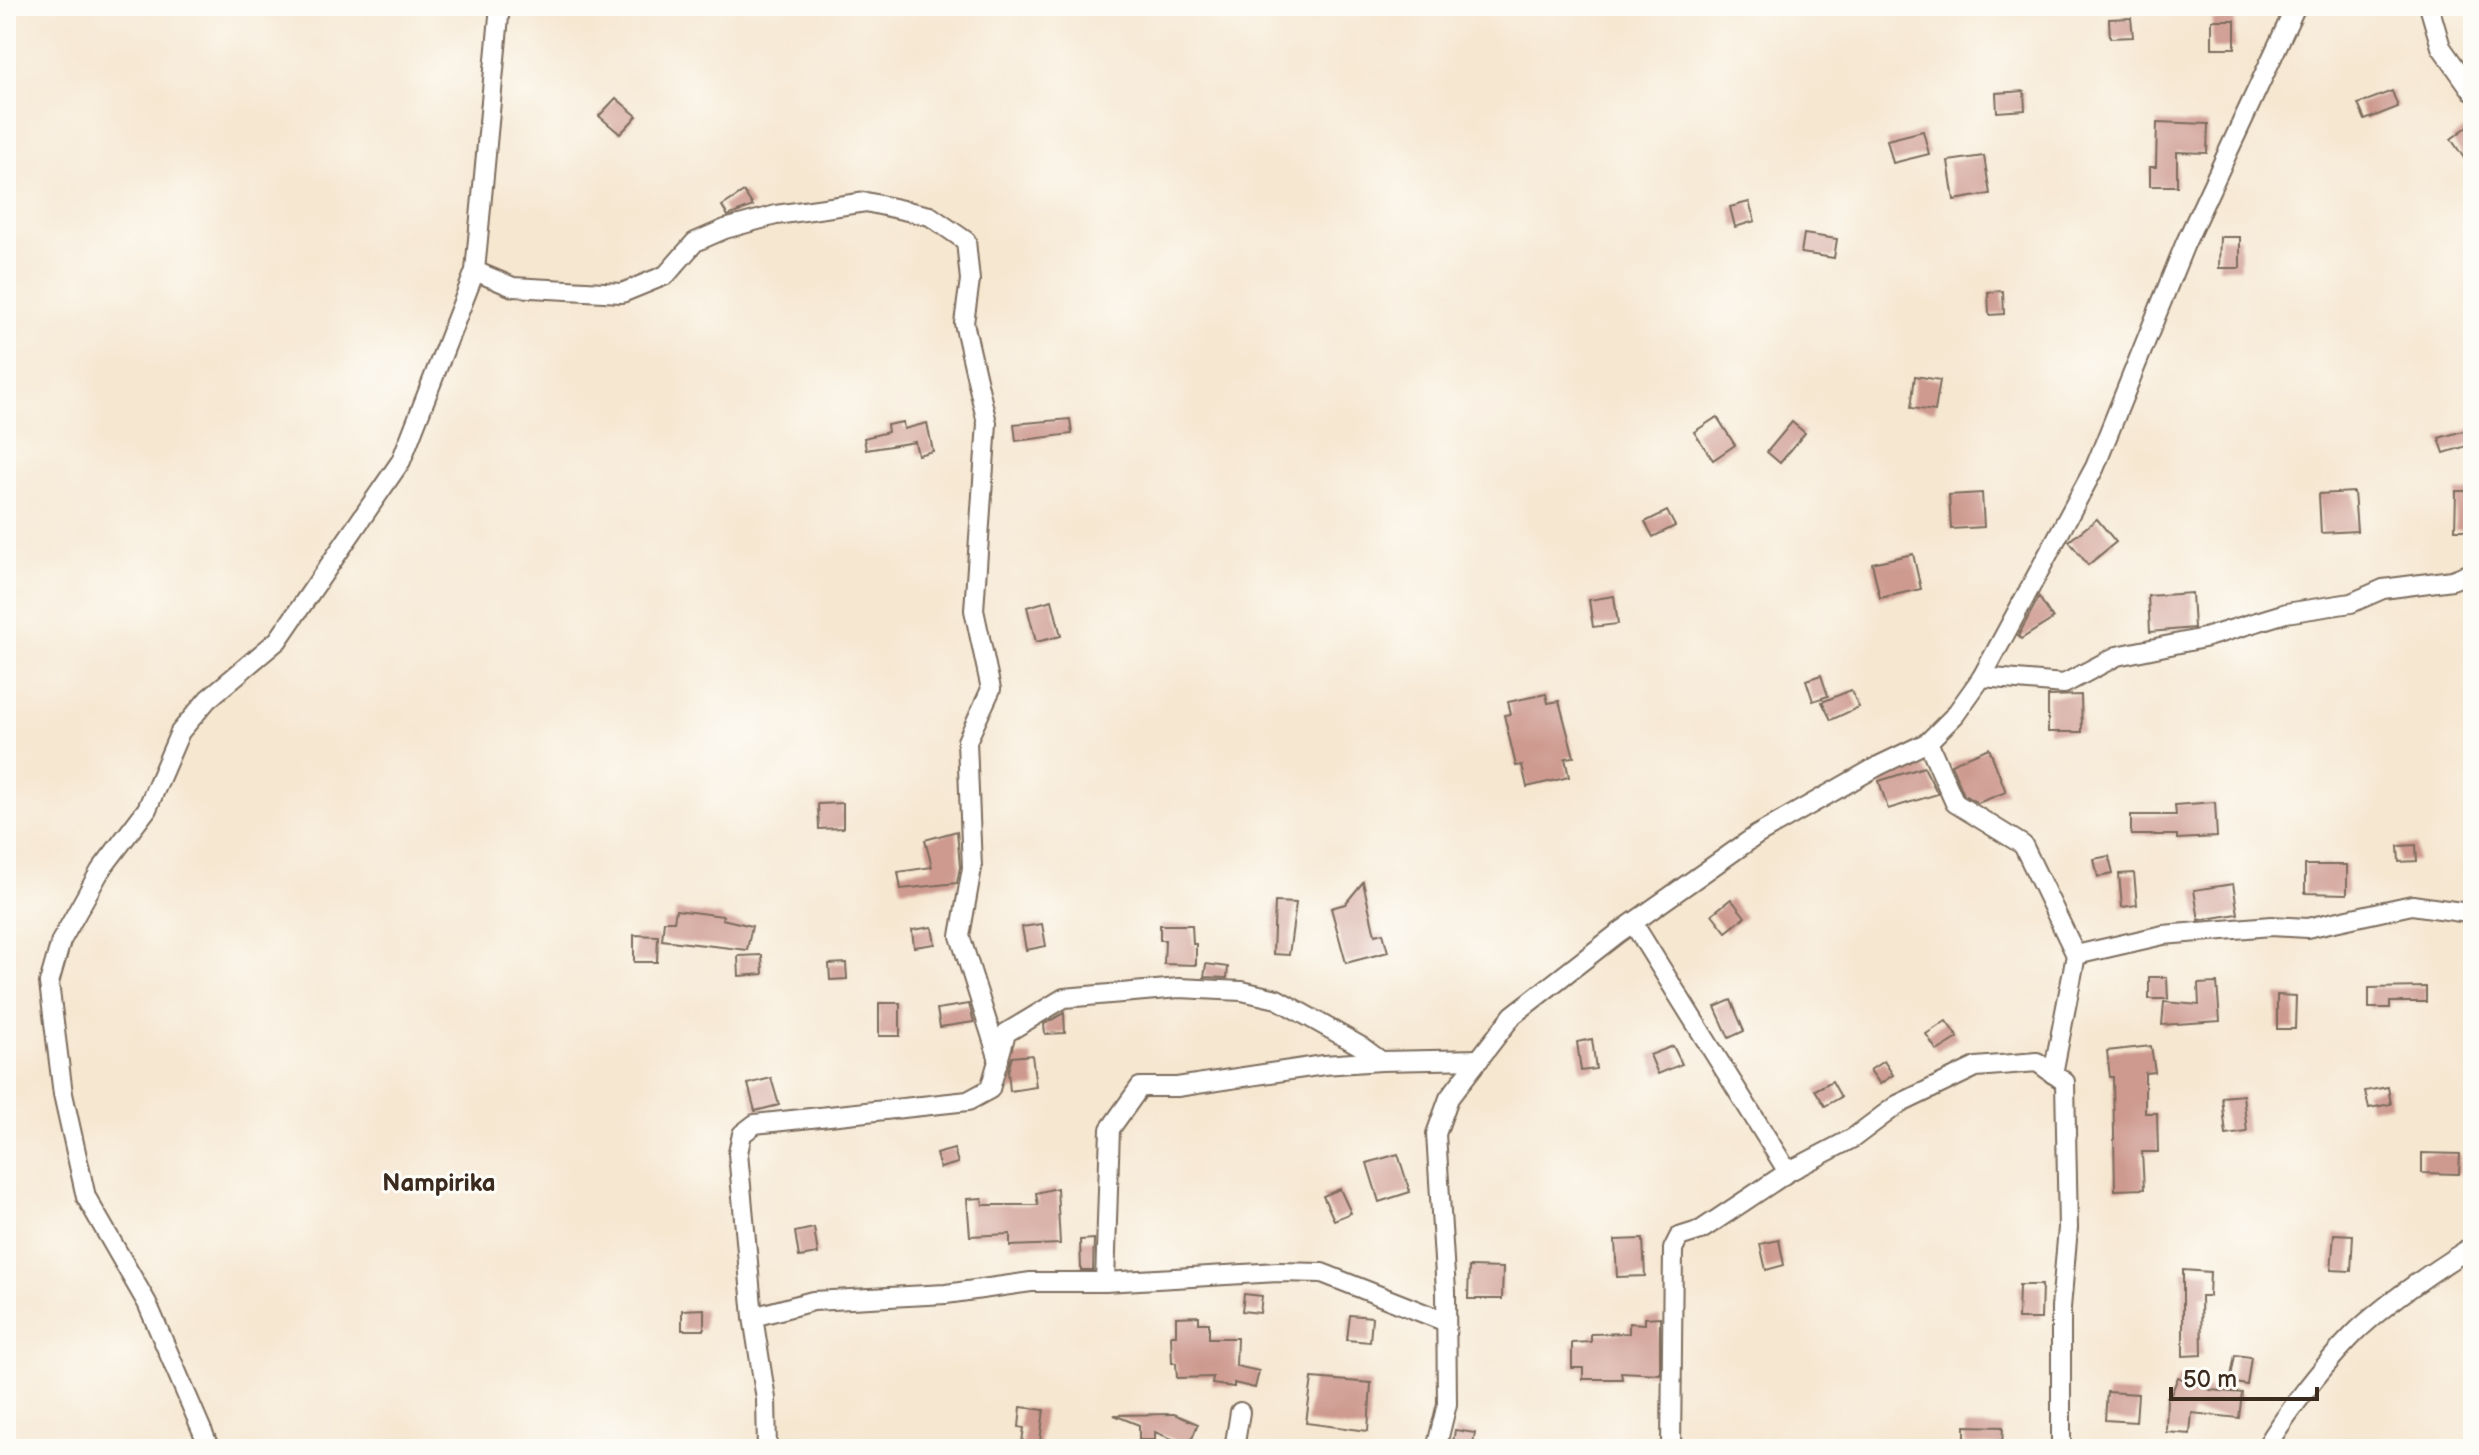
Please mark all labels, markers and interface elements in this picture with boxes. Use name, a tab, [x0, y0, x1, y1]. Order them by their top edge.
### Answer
district label: Nampirika	[382, 1169, 496, 1198]
scale bar	[2171, 1351, 2317, 1401]
text: 50 m	[2183, 1365, 2237, 1394]

